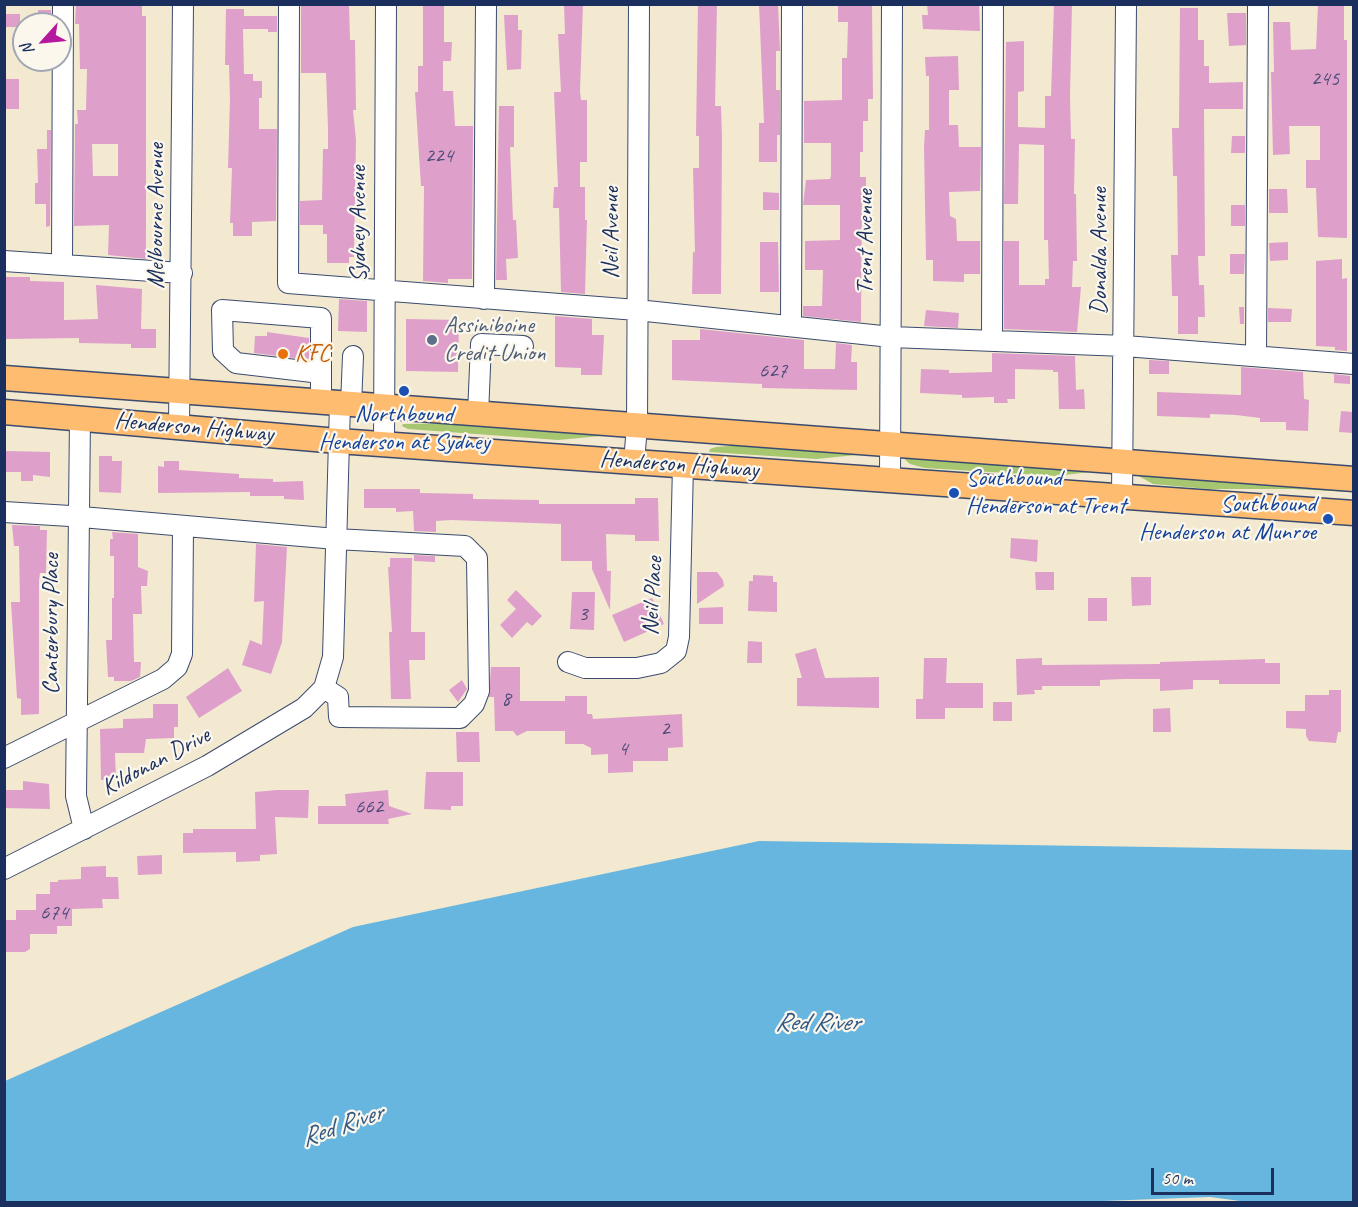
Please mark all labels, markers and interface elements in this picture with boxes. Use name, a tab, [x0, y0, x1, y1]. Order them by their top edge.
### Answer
north arrow	[12, 12, 72, 72]
text: N	[17, 40, 39, 58]
house number: 245	[1311, 66, 1339, 92]
street label: Melbourne Avenue	[143, 143, 171, 289]
house number: 224	[425, 143, 453, 169]
street label: Sydney Avenue	[345, 166, 373, 282]
street label: Neil Avenue	[598, 187, 626, 279]
street label: Donalda Avenue	[1086, 187, 1114, 315]
street label: Trent Avenue	[852, 189, 880, 295]
place label: Assiniboine Credit Union	[444, 312, 546, 368]
marker: Assiniboine Credit Union	[425, 333, 439, 347]
place label: KFC	[295, 340, 330, 368]
marker: KFC	[276, 347, 290, 361]
house number: 627	[759, 358, 787, 384]
marker: Northbound Henderson at Sydney	[397, 384, 411, 398]
place label: Northbound Henderson at Sydney	[318, 401, 490, 457]
street label: Henderson Highway	[113, 407, 275, 449]
street label: Henderson Highway	[599, 445, 759, 485]
place label: Southbound Henderson at Trent	[966, 465, 1126, 521]
marker: Southbound Henderson at Trent	[947, 486, 961, 500]
place label: Southbound Henderson at Munroe	[1139, 491, 1316, 547]
marker: Southbound Henderson at Munroe	[1321, 512, 1335, 526]
street label: Canterbury Place	[38, 553, 66, 695]
street label: Neil Place	[637, 556, 669, 636]
house number: 3	[578, 601, 588, 627]
house number: 8	[501, 686, 511, 712]
house number: 2	[660, 716, 670, 742]
street label: Kildonan Drive	[97, 721, 215, 803]
house number: 4	[618, 736, 628, 762]
house number: 662	[355, 794, 383, 820]
house number: 674	[40, 900, 68, 926]
water label: Red River	[775, 1007, 859, 1039]
water label: Red River	[297, 1098, 387, 1154]
scale bar	[1154, 1156, 1277, 1194]
text: 50 m	[1162, 1167, 1193, 1189]

